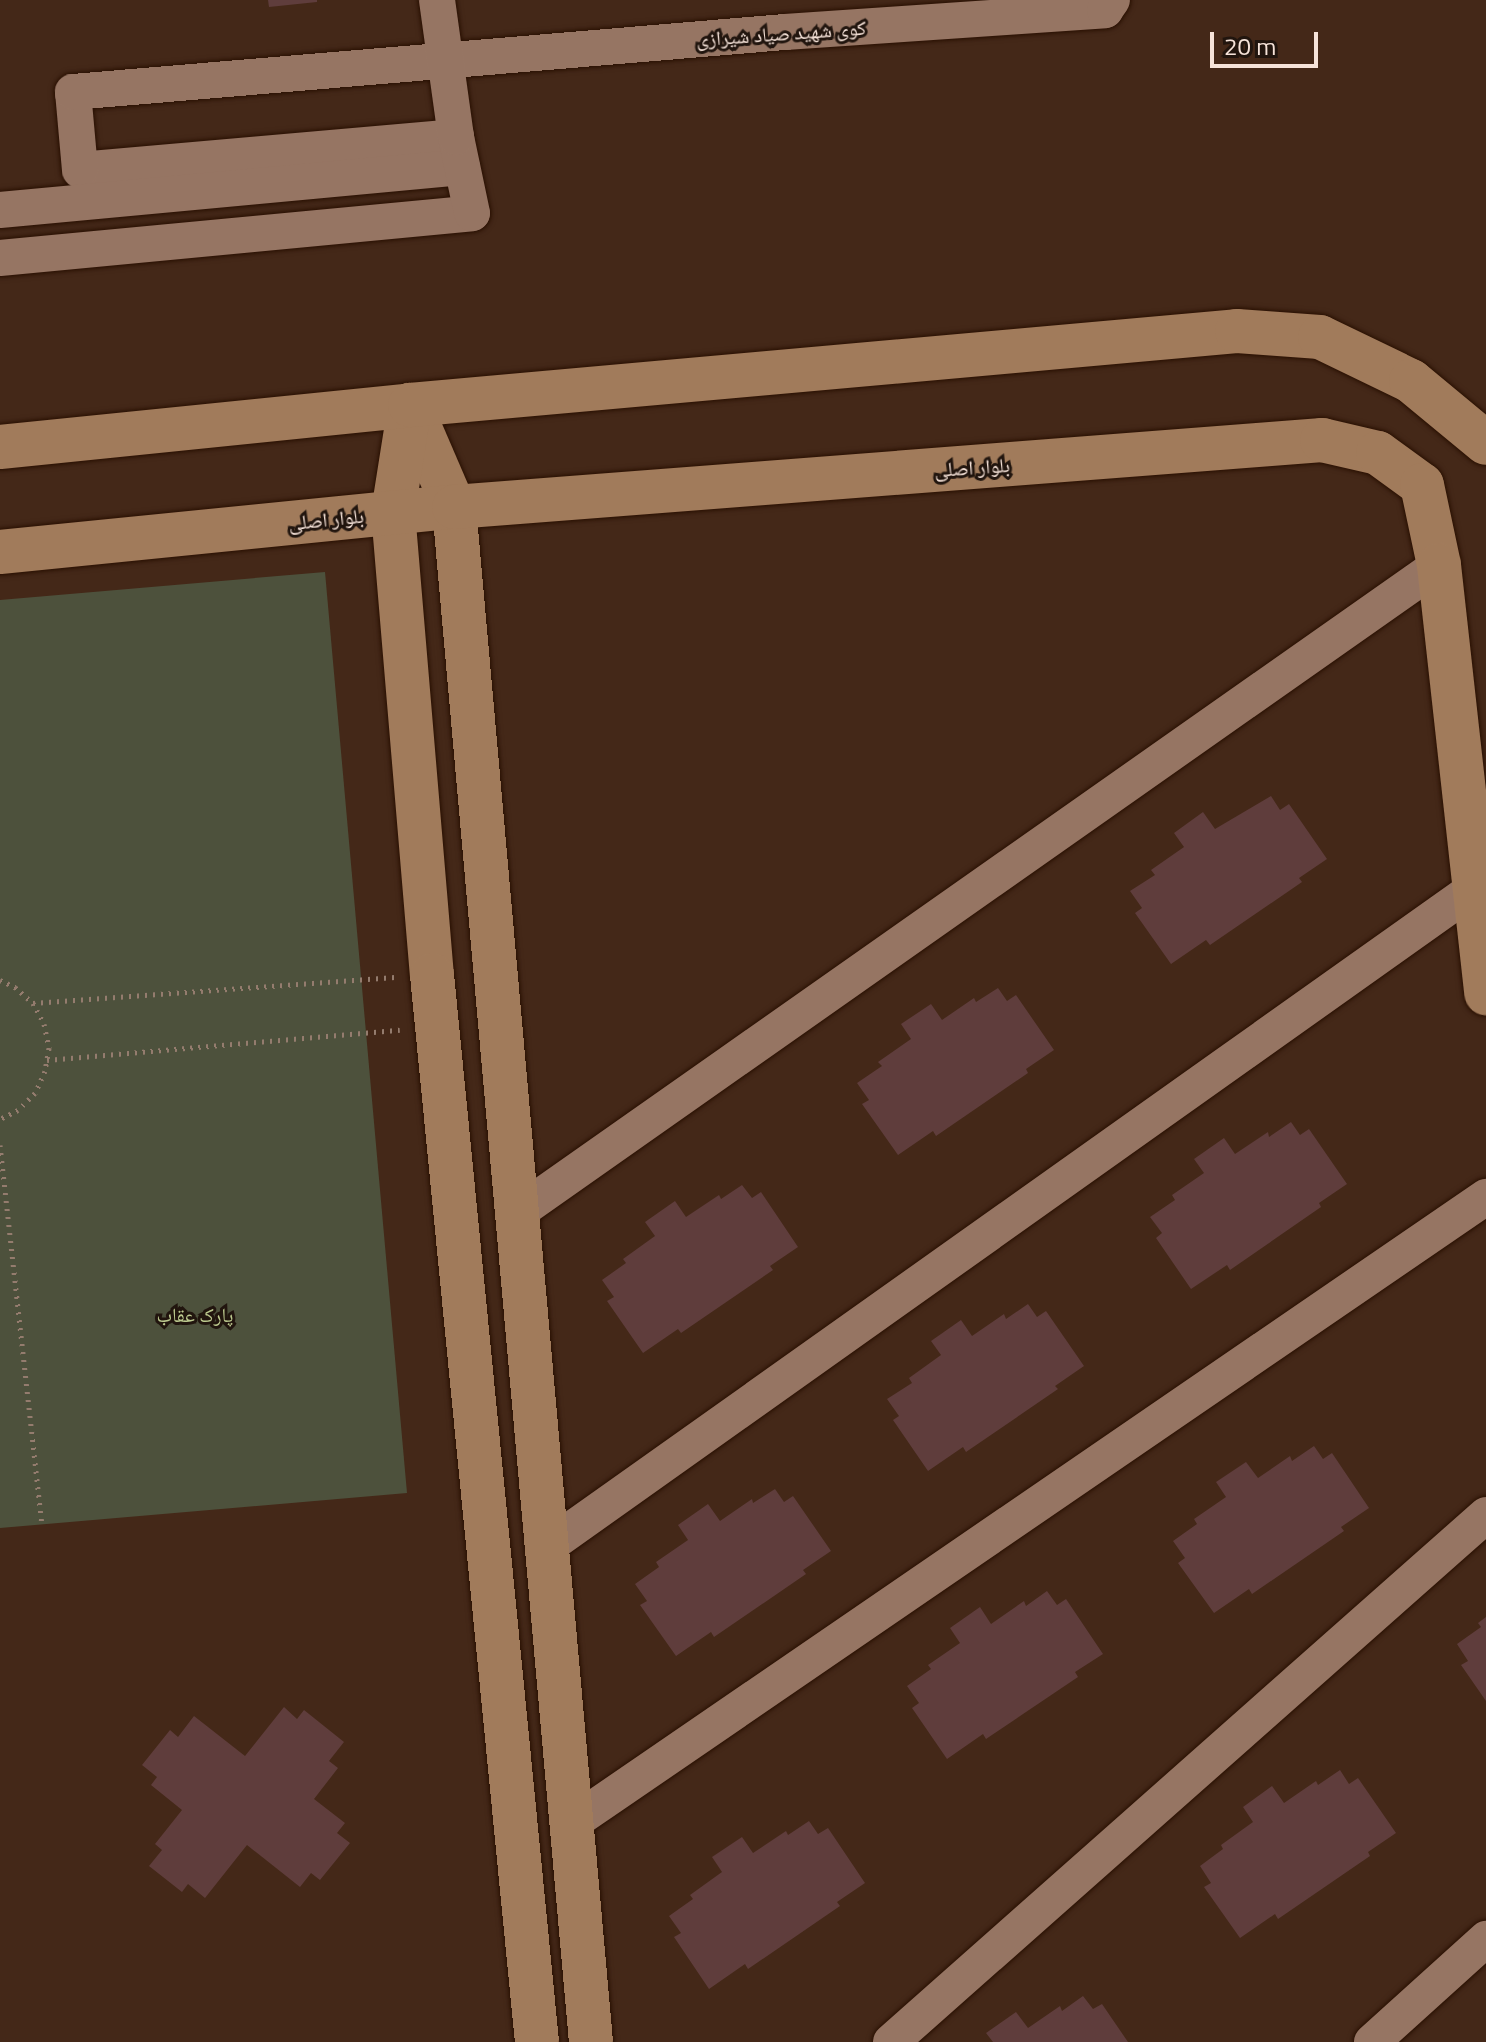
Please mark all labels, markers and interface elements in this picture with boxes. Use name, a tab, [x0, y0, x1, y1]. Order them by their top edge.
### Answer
street label: کوی شهید صیاد شیرازی	[695, 15, 867, 51]
scale bar	[1214, 16, 1322, 66]
text: 20 m	[1224, 28, 1276, 64]
street label: بلوار اصلی	[933, 452, 1011, 482]
street label: بلوار اصلی	[287, 503, 365, 535]
park label: پارک عقاب	[157, 1302, 233, 1326]

